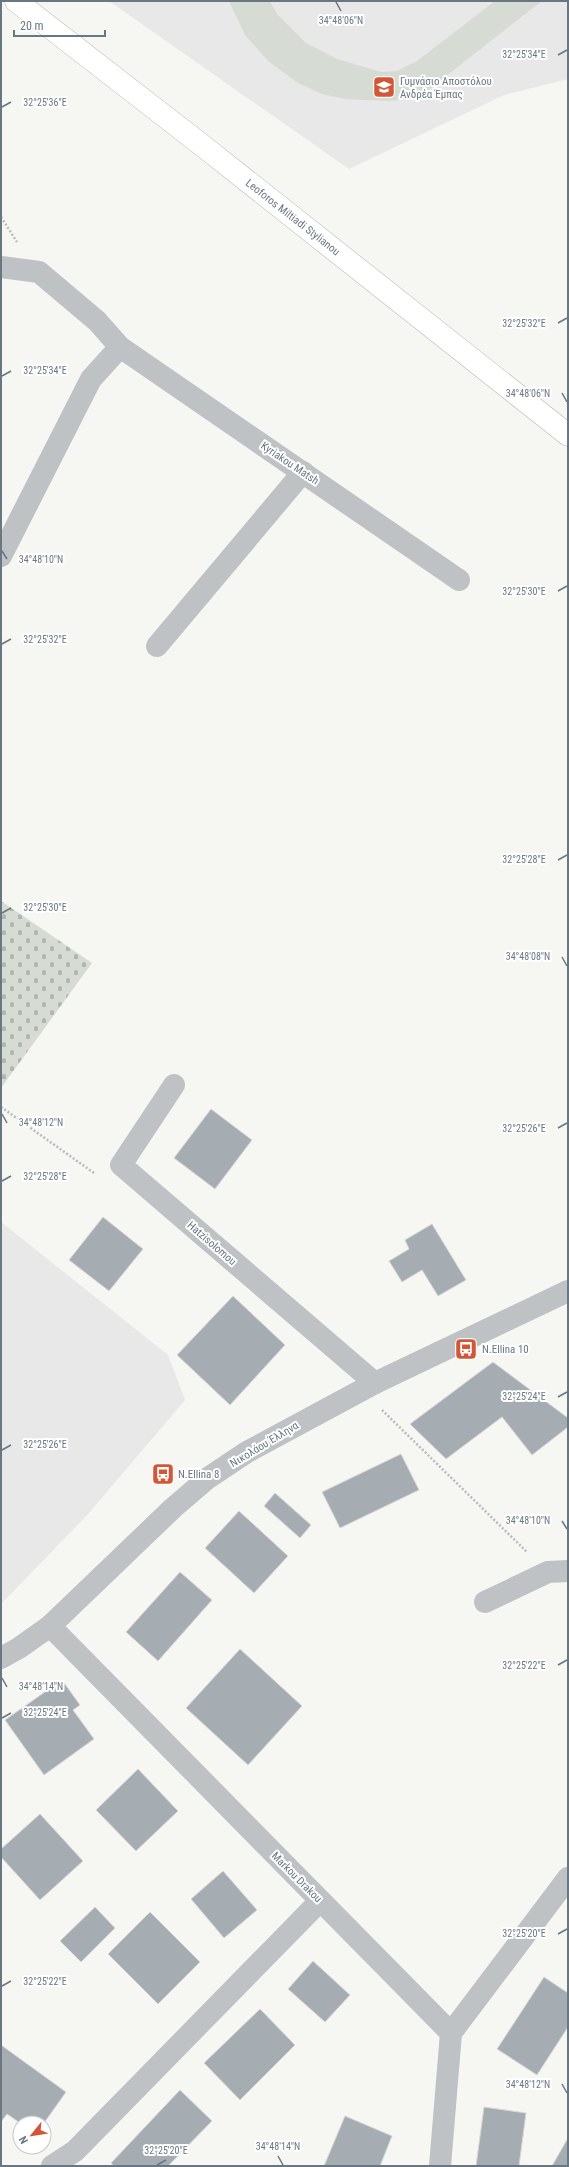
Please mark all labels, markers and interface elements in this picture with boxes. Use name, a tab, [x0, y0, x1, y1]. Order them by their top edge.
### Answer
scale bar	[14, 12, 105, 38]
text: 34°48'06"N	[319, 15, 363, 26]
text: 20 m	[20, 19, 44, 33]
text: 32°25'34"E	[502, 49, 546, 60]
school or university icon: Γυμνάσιο Αποστόλου Ανδρέα Έμπας	[371, 74, 397, 100]
place label: Γυμνάσιο Αποστόλου Ανδρέα Έμπας	[400, 75, 492, 101]
text: 32°25'36"E	[23, 97, 67, 108]
street label: Leoforos Miltiadi Stylianou	[243, 177, 342, 258]
text: 32°25'32"E	[502, 318, 546, 329]
text: 32°25'34"E	[23, 365, 67, 376]
text: 34°48'06"N	[506, 388, 550, 399]
street label: Kyriakou Matsh	[258, 439, 321, 488]
text: 34°48'10"N	[19, 554, 63, 565]
text: 32°25'30"E	[502, 586, 546, 597]
text: 32°25'32"E	[23, 634, 67, 645]
text: 32°25'28"E	[502, 854, 546, 865]
text: 32°25'30"E	[23, 902, 67, 913]
text: 34°48'08"N	[506, 951, 550, 962]
text: 34°48'12"N	[19, 1117, 63, 1128]
text: 32°25'26"E	[502, 1123, 546, 1134]
text: 32°25'28"E	[23, 1171, 67, 1182]
street label: Hatzisolomou	[185, 1219, 239, 1268]
bus stop icon: N.Ellina 10	[453, 1336, 479, 1362]
place label: N.Ellina 10	[482, 1343, 529, 1356]
text: 32°25'24"E	[502, 1391, 546, 1402]
street label: Νικολάου Έλληνα	[228, 1419, 301, 1470]
text: 32°25'26"E	[23, 1439, 67, 1450]
bus stop icon: N.Ellina 8	[150, 1461, 176, 1487]
place label: N.Ellina 8	[178, 1468, 219, 1481]
text: 34°48'10"N	[506, 1515, 550, 1526]
text: 32°25'22"E	[502, 1660, 546, 1671]
text: 34°48'14"N	[19, 1681, 63, 1692]
text: 32°25'24"E	[23, 1707, 67, 1718]
street label: Markou Drakou	[269, 1850, 324, 1905]
text: 32°25'20"E	[502, 1928, 546, 1939]
text: 32°25'22"E	[23, 1976, 67, 1987]
text: 34°48'12"N	[506, 2079, 550, 2090]
north arrow	[12, 2115, 52, 2155]
text: N	[16, 2133, 31, 2146]
text: 34°48'14"N	[256, 2141, 300, 2152]
text: 32°25'20"E	[144, 2145, 188, 2156]

